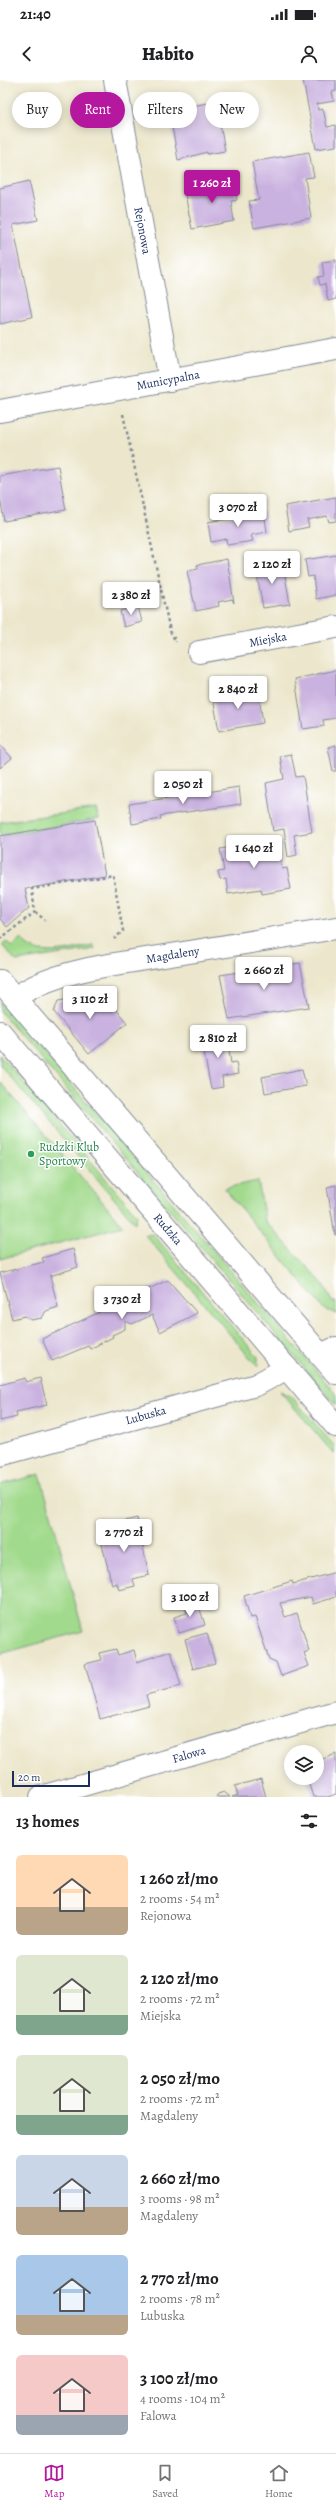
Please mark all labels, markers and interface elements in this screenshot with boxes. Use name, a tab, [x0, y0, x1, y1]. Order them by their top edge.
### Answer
text: 21:40	[20, 4, 51, 24]
text: Habito	[142, 42, 194, 66]
icon: back	[16, 43, 38, 65]
icon: person	[298, 43, 320, 65]
chip: Buy	[12, 92, 62, 128]
chip: Rent	[70, 92, 125, 128]
chip: Filters	[133, 92, 197, 128]
chip: New	[205, 92, 259, 128]
pin: 1 260 zł	[171, 170, 253, 204]
text: 1 260 zł	[193, 174, 231, 191]
street label: Rejonowa	[130, 206, 155, 256]
street label: Municypalna	[135, 366, 201, 394]
pin: 3 070 zł	[197, 494, 279, 528]
text: 3 070 zł	[219, 498, 257, 515]
pin: 2 120 zł	[231, 551, 313, 585]
text: 2 120 zł	[253, 555, 291, 572]
pin: 2 380 zł	[90, 582, 172, 616]
text: 2 380 zł	[111, 586, 151, 603]
street label: Miejska	[248, 628, 288, 651]
pin: 2 840 zł	[197, 676, 279, 710]
text: 2 840 zł	[218, 680, 258, 697]
pin: 2 050 zł	[142, 771, 224, 805]
text: 2 050 zł	[163, 775, 203, 792]
pin: 1 640 zł	[213, 835, 295, 869]
text: 1 640 zł	[235, 839, 273, 856]
street label: Magdaleny	[145, 942, 201, 967]
pin: 2 660 zł	[223, 957, 305, 991]
text: 2 660 zł	[244, 961, 284, 978]
pin: 3 110 zł	[49, 986, 131, 1020]
text: 3 110 zł	[72, 990, 108, 1007]
pin: 2 810 zł	[177, 1025, 259, 1059]
text: 2 810 zł	[199, 1029, 237, 1046]
place label: Rudzki Klub Sportowy	[39, 1139, 99, 1169]
marker: Rudzki Klub Sportowy	[26, 1149, 36, 1159]
street label: Rudzka	[150, 1210, 186, 1249]
pin: 3 730 zł	[81, 1286, 163, 1320]
text: 3 730 zł	[103, 1290, 141, 1307]
street label: Lubuska	[124, 1402, 168, 1428]
pin: 2 770 zł	[83, 1519, 165, 1553]
text: 2 770 zł	[105, 1523, 143, 1540]
pin: 3 100 zł	[149, 1584, 231, 1618]
text: 3 100 zł	[171, 1588, 209, 1605]
street label: Falowa	[171, 1742, 208, 1767]
map controls	[284, 1745, 324, 1785]
button: layers	[284, 1745, 324, 1785]
scale bar	[12, 1769, 90, 1788]
text: 20 m	[18, 1770, 40, 1785]
text: 13 homes	[16, 1810, 79, 1833]
icon: filters	[298, 1810, 320, 1832]
text: 1 260 zł/mo	[140, 1867, 218, 1890]
icon: home	[48, 1871, 96, 1919]
text: 2 rooms · 54 m²	[140, 1890, 219, 1907]
text: Rejonowa	[140, 1907, 192, 1924]
text: 2 120 zł/mo	[140, 1967, 219, 1990]
icon: home	[48, 1971, 96, 2019]
text: 2 rooms · 72 m²	[140, 1990, 220, 2007]
text: Miejska	[140, 2007, 181, 2024]
text: 2 050 zł/mo	[140, 2067, 220, 2090]
icon: home	[48, 2071, 96, 2119]
text: 2 rooms · 72 m²	[140, 2090, 220, 2107]
text: Magdaleny	[140, 2107, 198, 2124]
text: 2 660 zł/mo	[140, 2167, 220, 2190]
icon: home	[48, 2171, 96, 2219]
text: 3 rooms · 98 m²	[140, 2190, 219, 2207]
text: Magdaleny	[140, 2207, 198, 2224]
text: 2 770 zł/mo	[140, 2267, 219, 2290]
icon: home	[48, 2271, 96, 2319]
text: 2 rooms · 78 m²	[140, 2290, 220, 2307]
text: Lubuska	[140, 2307, 185, 2324]
text: 3 100 zł/mo	[140, 2367, 218, 2390]
icon: home	[48, 2371, 96, 2419]
text: 4 rooms · 104 m²	[140, 2390, 225, 2407]
text: Falowa	[140, 2407, 177, 2424]
tab: Map	[43, 2462, 65, 2501]
tab: Saved	[152, 2462, 178, 2501]
tab: Home	[265, 2462, 293, 2501]

